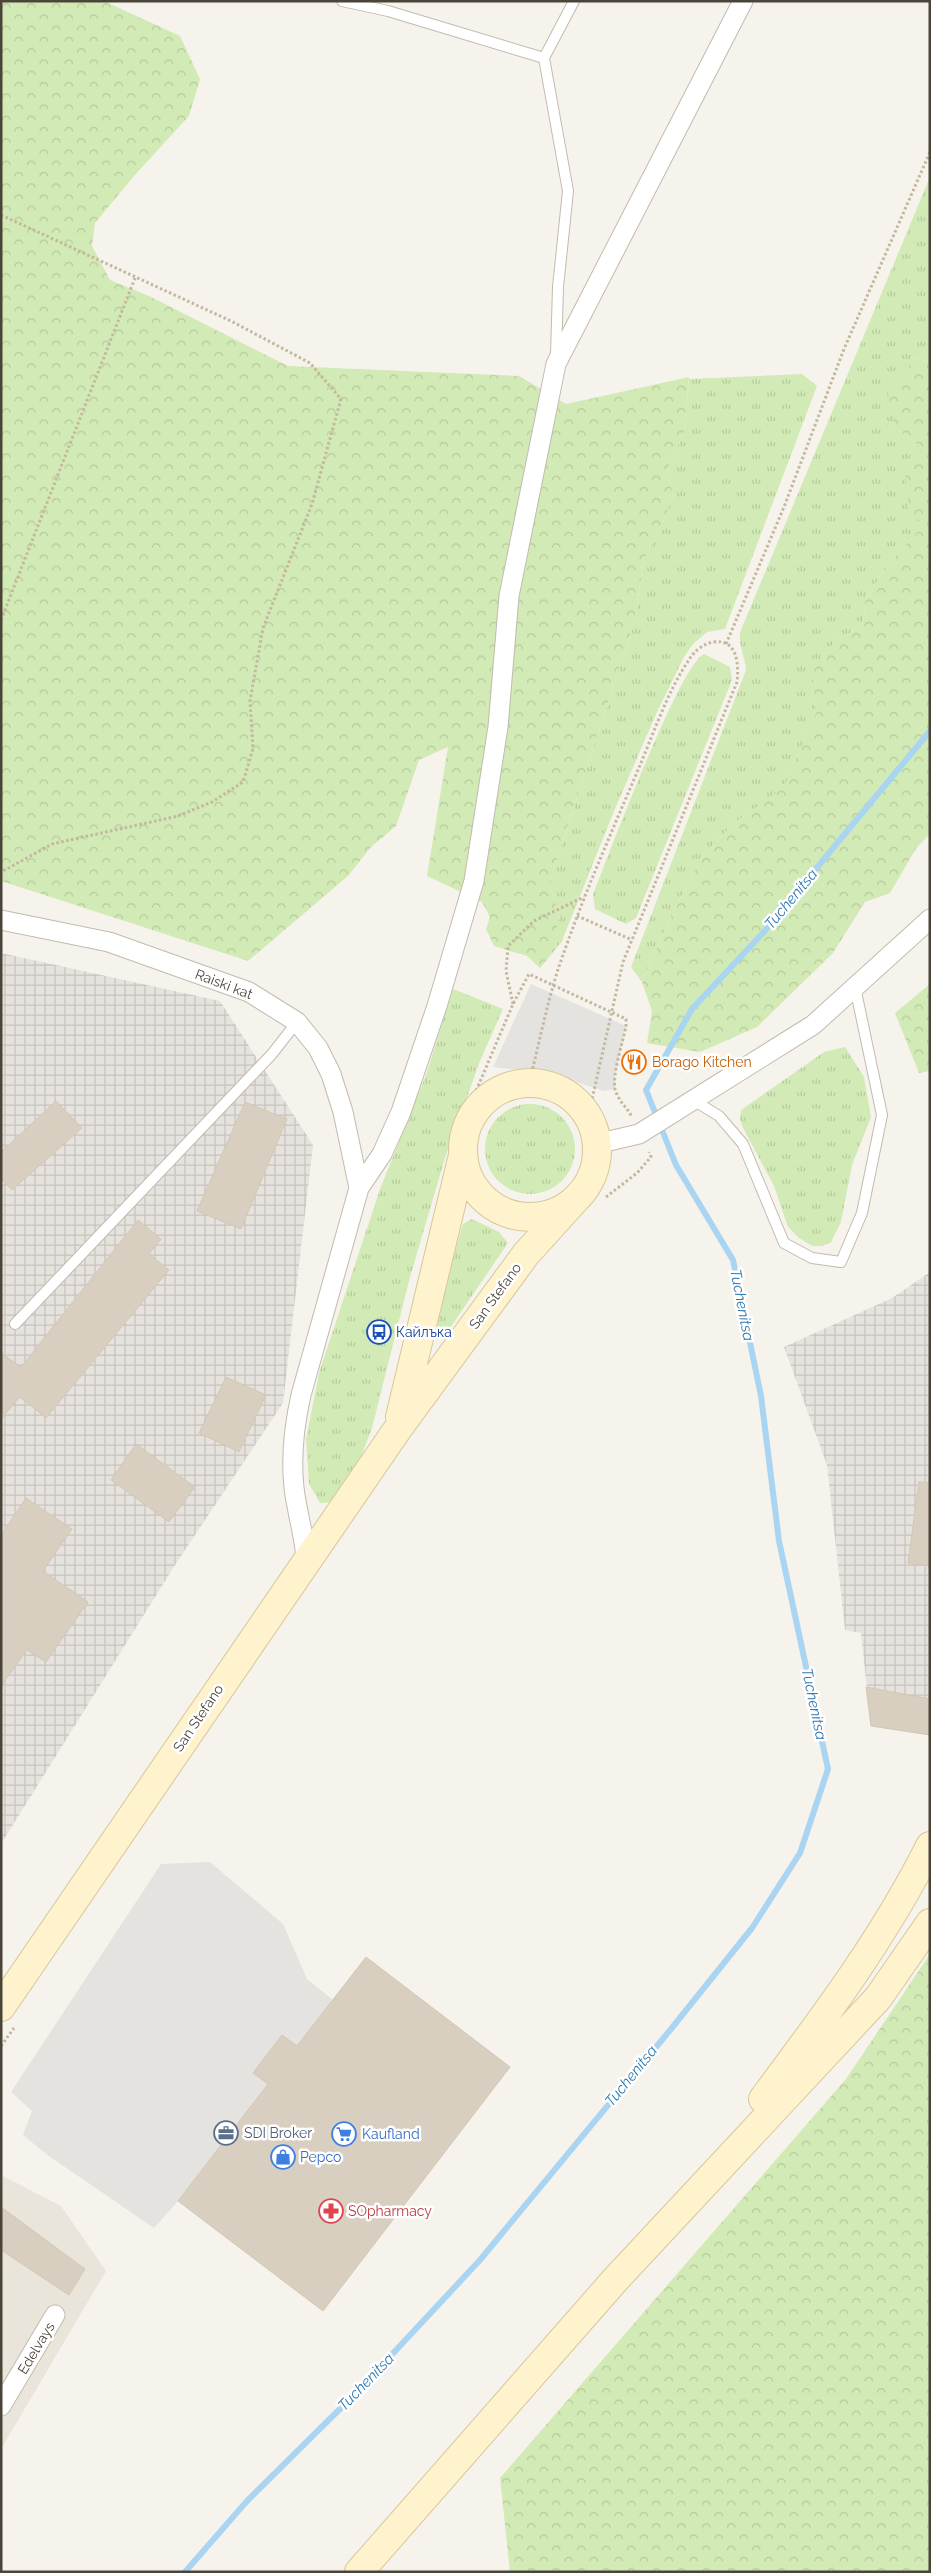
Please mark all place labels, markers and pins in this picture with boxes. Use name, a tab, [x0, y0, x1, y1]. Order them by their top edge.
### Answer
restaurant icon: Borago Kitchen	[621, 1049, 647, 1075]
place label: Borago Kitchen	[652, 1054, 752, 1070]
bus stop icon: Кайлъка	[366, 1319, 392, 1345]
place label: Кайлъка	[396, 1324, 452, 1340]
office icon: SDI Broker	[213, 2120, 239, 2146]
supermarket icon: Kaufland	[331, 2121, 357, 2147]
place label: SDI Broker	[244, 2125, 312, 2141]
place label: Kaufland	[362, 2126, 420, 2142]
shop icon: Pepco	[270, 2144, 296, 2170]
place label: Pepco	[300, 2149, 341, 2165]
pharmacy icon: SOpharmacy	[318, 2198, 344, 2224]
place label: SOpharmacy	[348, 2203, 432, 2219]

